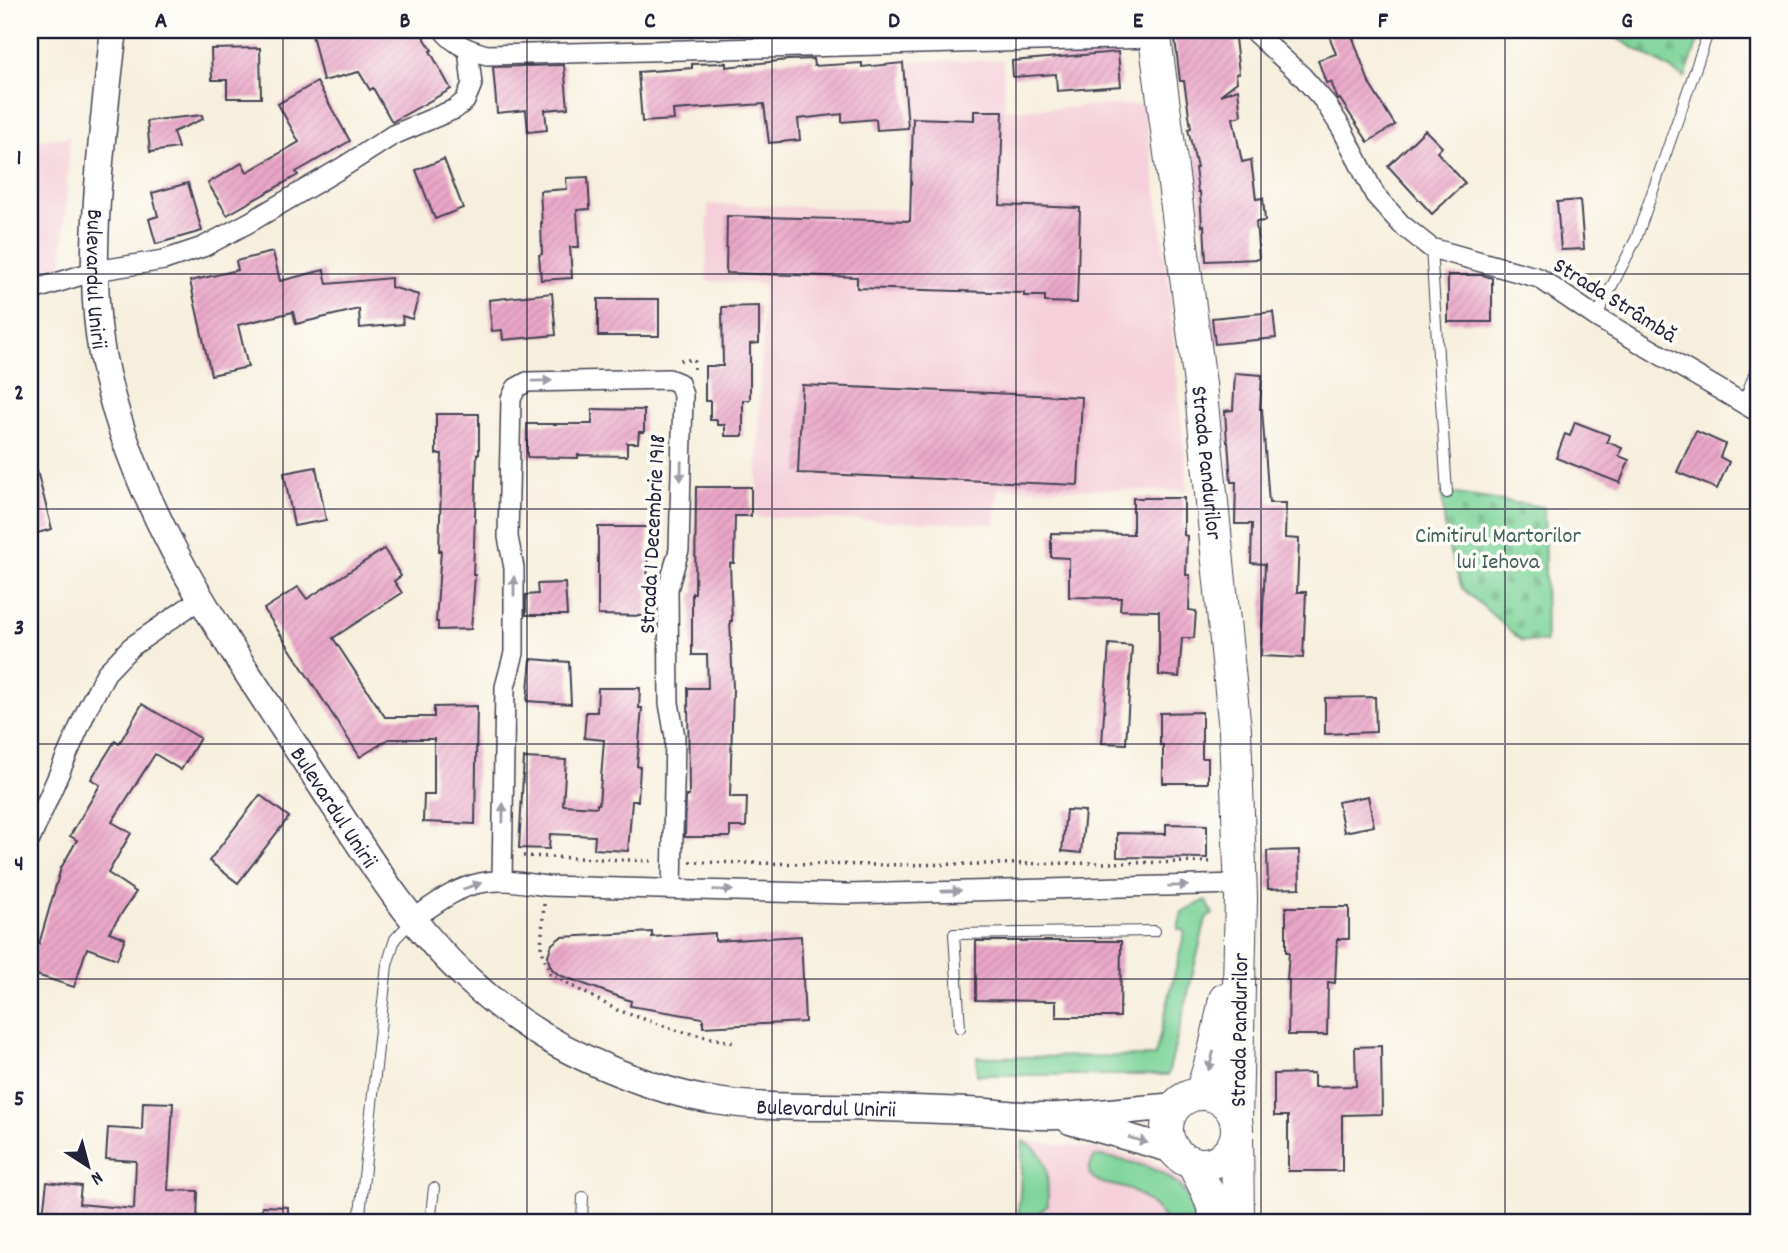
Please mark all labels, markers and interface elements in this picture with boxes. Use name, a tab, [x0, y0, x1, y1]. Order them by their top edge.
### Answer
text: A	[155, 6, 167, 39]
text: B	[400, 6, 411, 39]
text: C	[644, 6, 656, 39]
text: D	[888, 6, 900, 39]
text: E	[1133, 6, 1144, 39]
text: F	[1378, 6, 1389, 39]
text: G	[1621, 6, 1633, 39]
text: 1	[16, 143, 22, 176]
street label: Bulevardul Unirii	[75, 208, 114, 352]
street label: Strada Strâmbă	[1546, 251, 1683, 354]
one-way arrow	[531, 376, 553, 387]
text: 2	[14, 378, 24, 411]
street label: Strada Pandurilor	[1180, 384, 1229, 542]
street label: Strada 1 Decembrie 1918	[633, 433, 676, 635]
one-way arrow	[675, 461, 687, 483]
park label: Cimitirul Martorilor lui Iehova	[1415, 521, 1581, 580]
one-way arrow	[508, 575, 520, 597]
text: 3	[14, 613, 24, 646]
street label: Bulevardul Unirii	[280, 741, 384, 876]
one-way arrow	[497, 801, 509, 823]
text: 4	[14, 849, 24, 882]
one-way arrow	[462, 880, 483, 891]
one-way arrow	[1167, 880, 1189, 892]
one-way arrow	[712, 884, 734, 895]
one-way arrow	[940, 886, 962, 897]
street label: Strada Pandurilor	[1224, 952, 1259, 1108]
one-way arrow	[1205, 1050, 1216, 1072]
text: 5	[14, 1084, 24, 1117]
street label: Bulevardul Unirii	[755, 1092, 896, 1128]
north arrow	[52, 1130, 122, 1200]
one-way arrow	[1128, 1135, 1149, 1145]
text: N	[84, 1163, 108, 1191]

